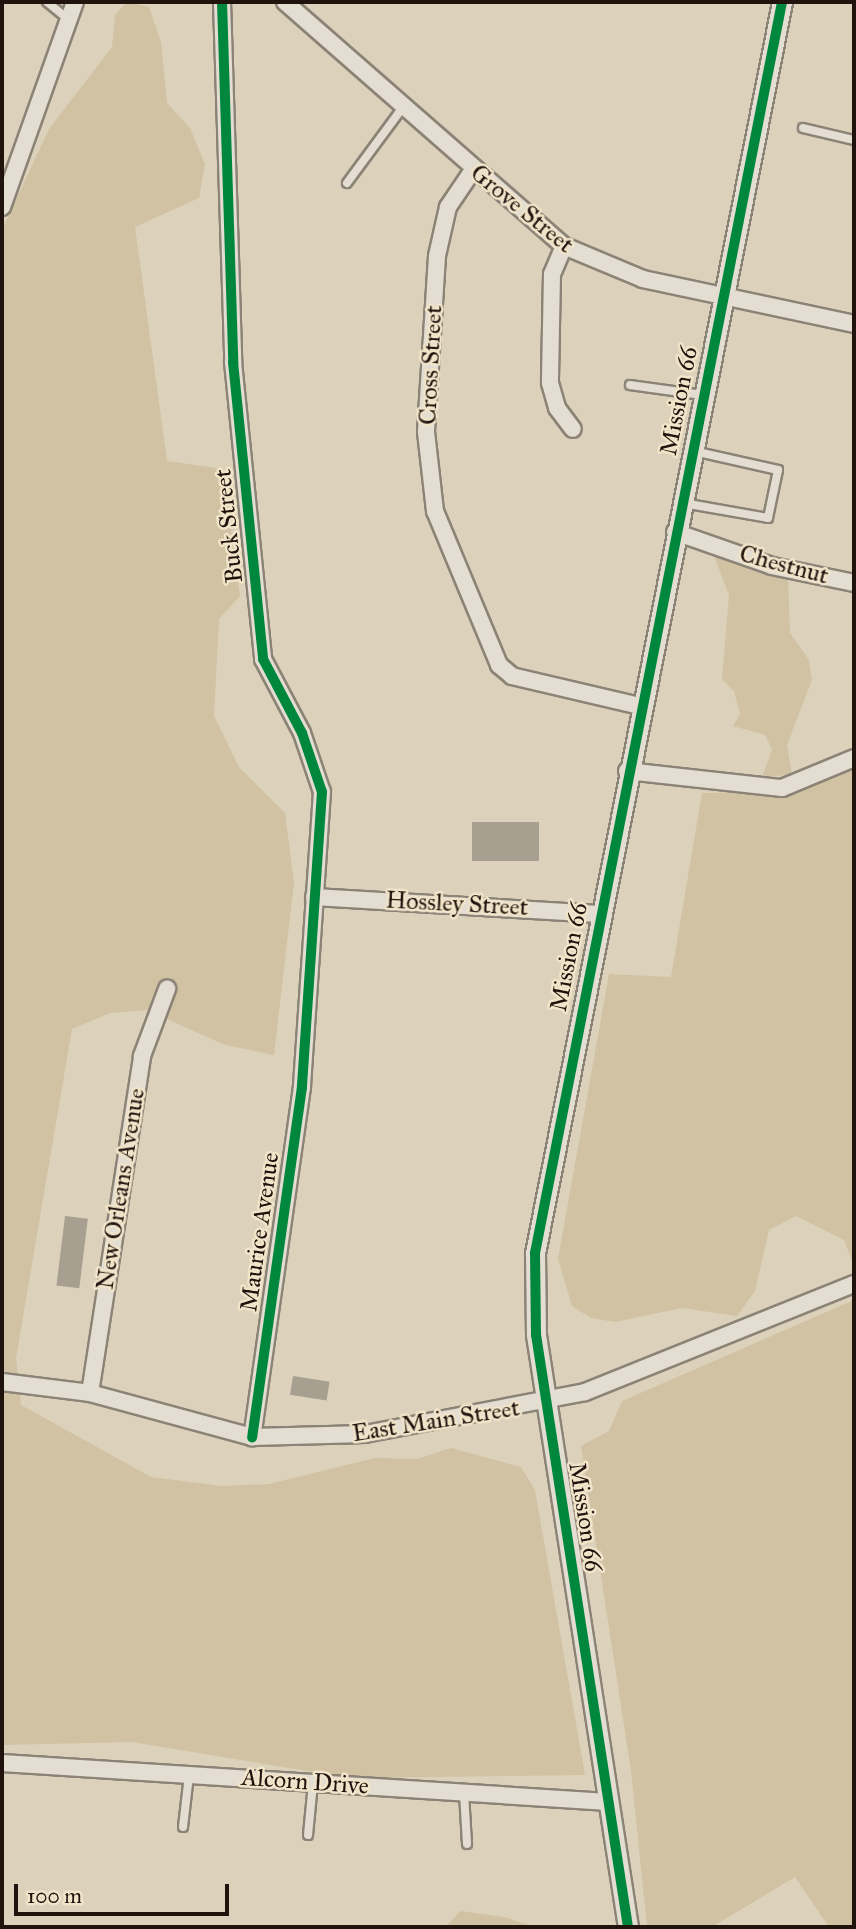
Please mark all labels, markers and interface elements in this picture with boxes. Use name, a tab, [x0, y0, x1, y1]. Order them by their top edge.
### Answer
street label: Grove Street	[465, 159, 579, 259]
street label: Cross Street	[413, 304, 449, 426]
street label: Mission 66	[654, 344, 704, 458]
street label: Buck Street	[209, 467, 249, 585]
street label: Chestnut	[736, 539, 832, 591]
street label: Hossley Street	[385, 886, 529, 922]
street label: Mission 66	[544, 900, 594, 1014]
street label: New Orleans Avenue	[91, 1086, 151, 1292]
street label: Maurice Avenue	[235, 1151, 285, 1313]
street label: East Main Street	[350, 1394, 522, 1448]
street label: Mission 66	[562, 1460, 608, 1574]
street label: Alcorn Drive	[240, 1763, 370, 1801]
scale bar	[18, 1870, 233, 1914]
text: 100 m	[27, 1883, 82, 1909]

